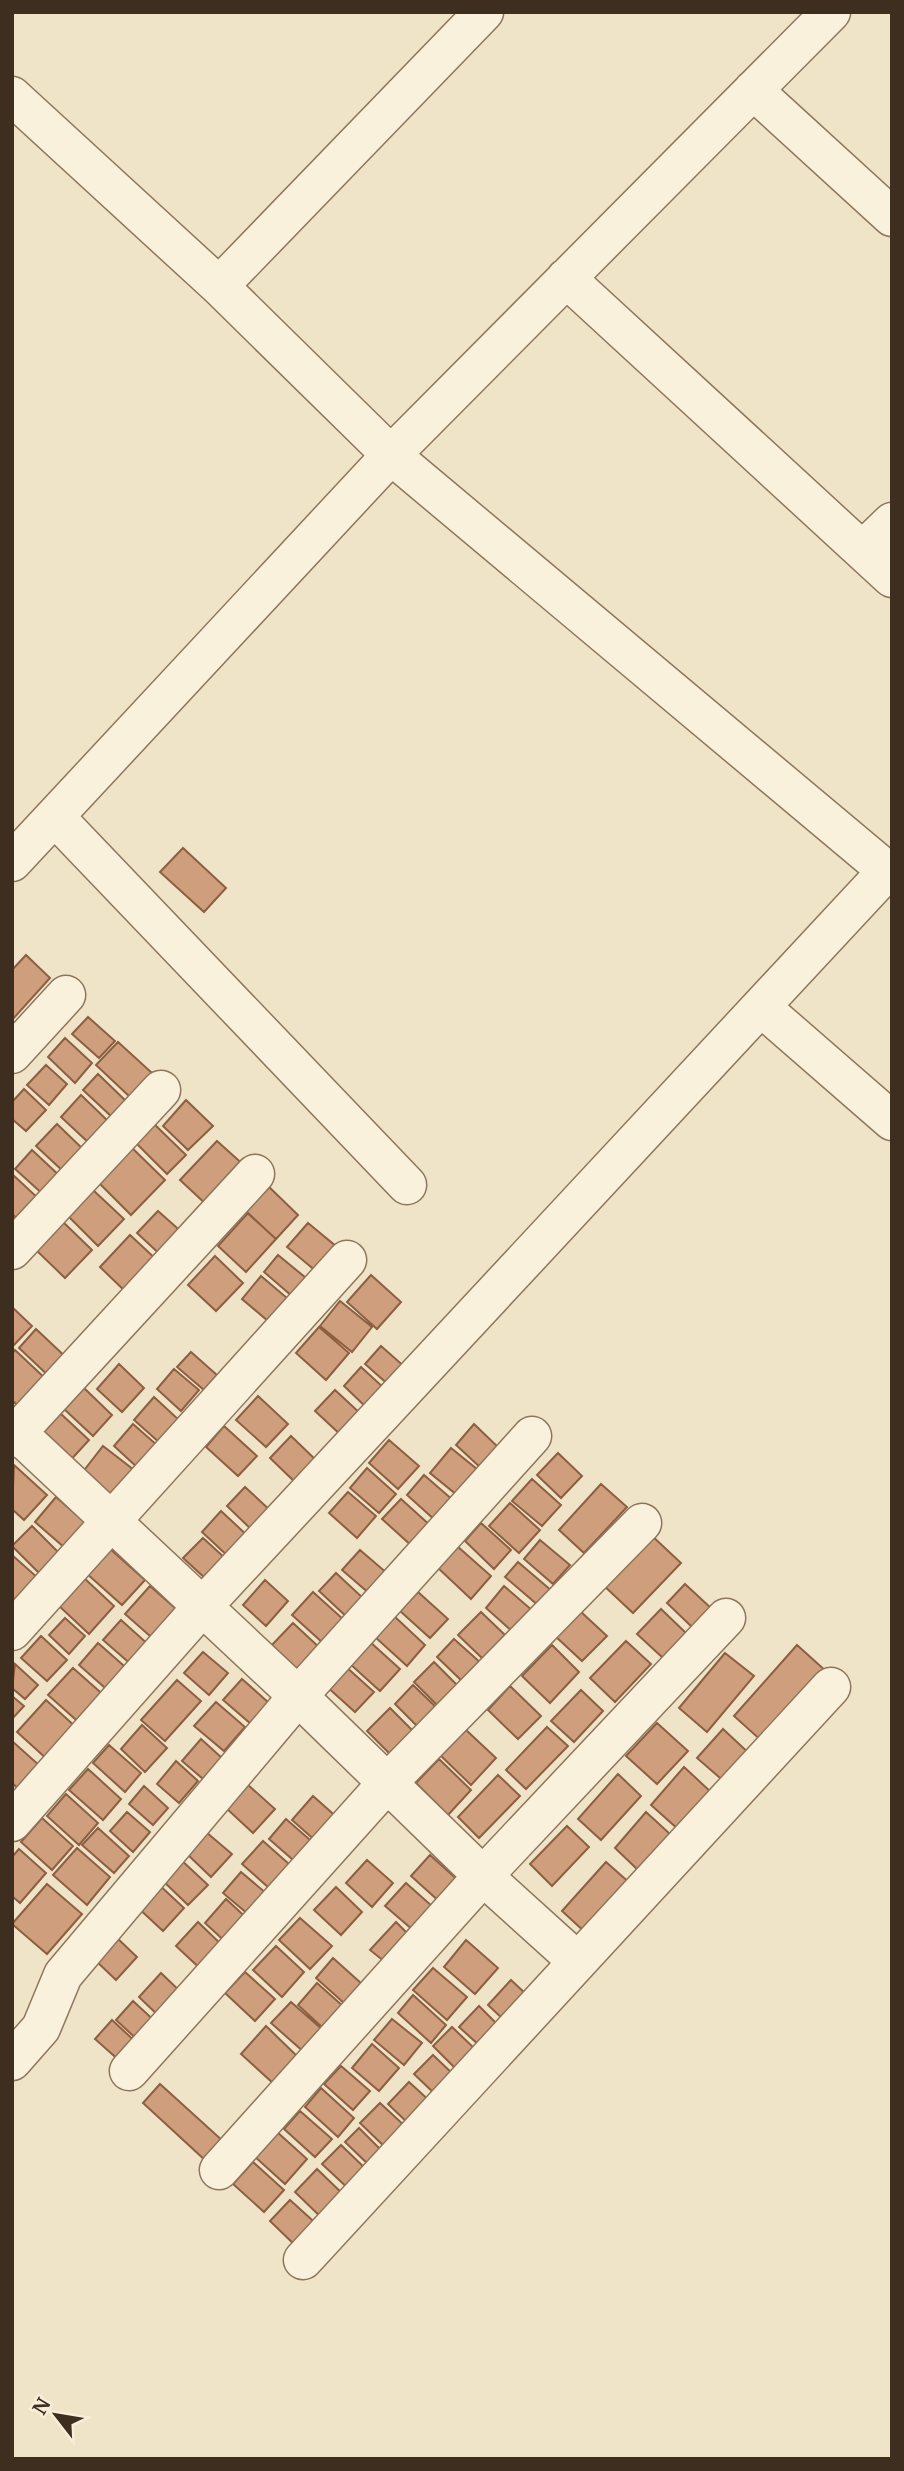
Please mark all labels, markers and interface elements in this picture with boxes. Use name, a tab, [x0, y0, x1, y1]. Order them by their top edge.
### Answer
north arrow	[21, 2380, 91, 2450]
text: N	[27, 2394, 56, 2419]

